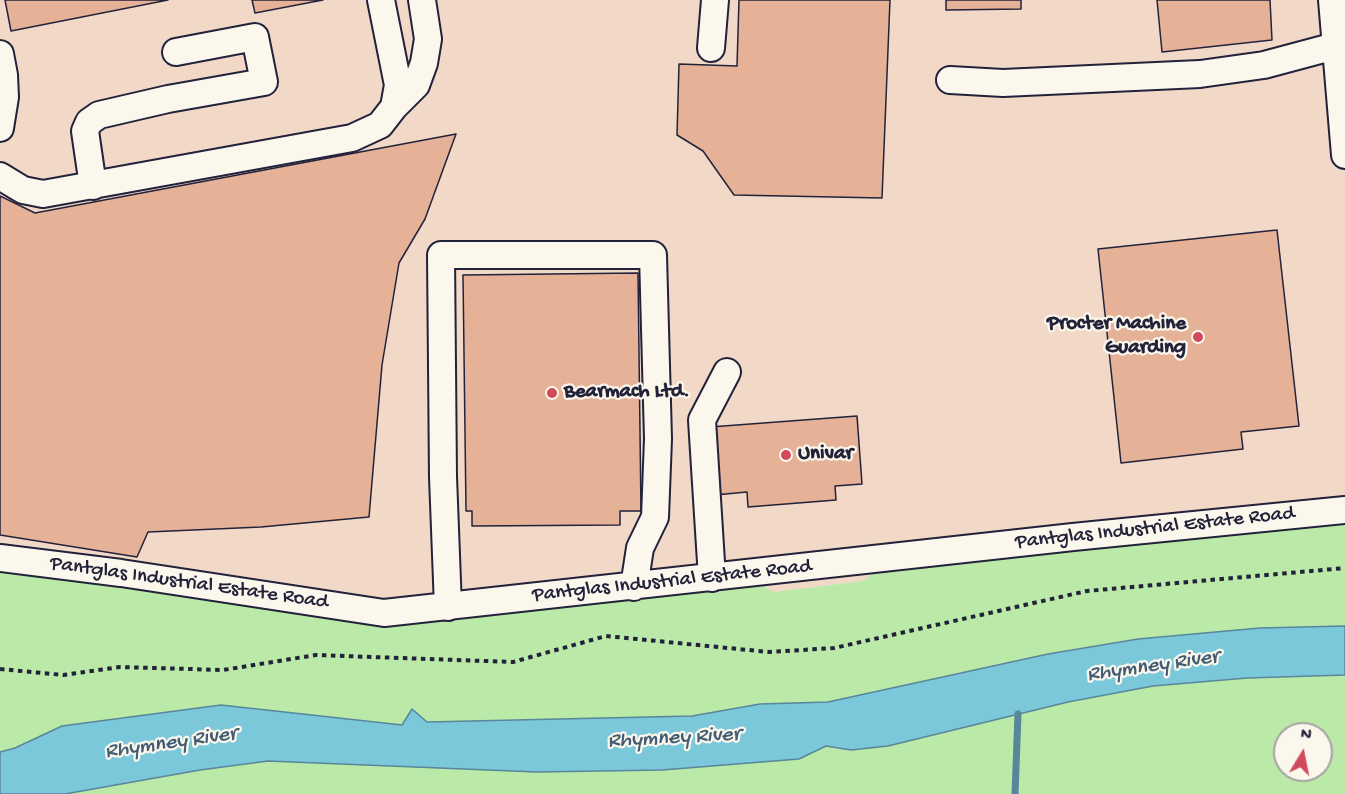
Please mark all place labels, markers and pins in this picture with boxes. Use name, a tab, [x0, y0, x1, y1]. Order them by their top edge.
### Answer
place label: Procter Machine Guarding	[1047, 312, 1186, 362]
marker: Procter Machine Guarding	[1191, 330, 1205, 344]
place label: Bearmach Ltd.	[564, 380, 690, 406]
marker: Bearmach Ltd.	[545, 386, 559, 400]
place label: Univar	[798, 442, 853, 468]
marker: Univar	[779, 448, 793, 462]

